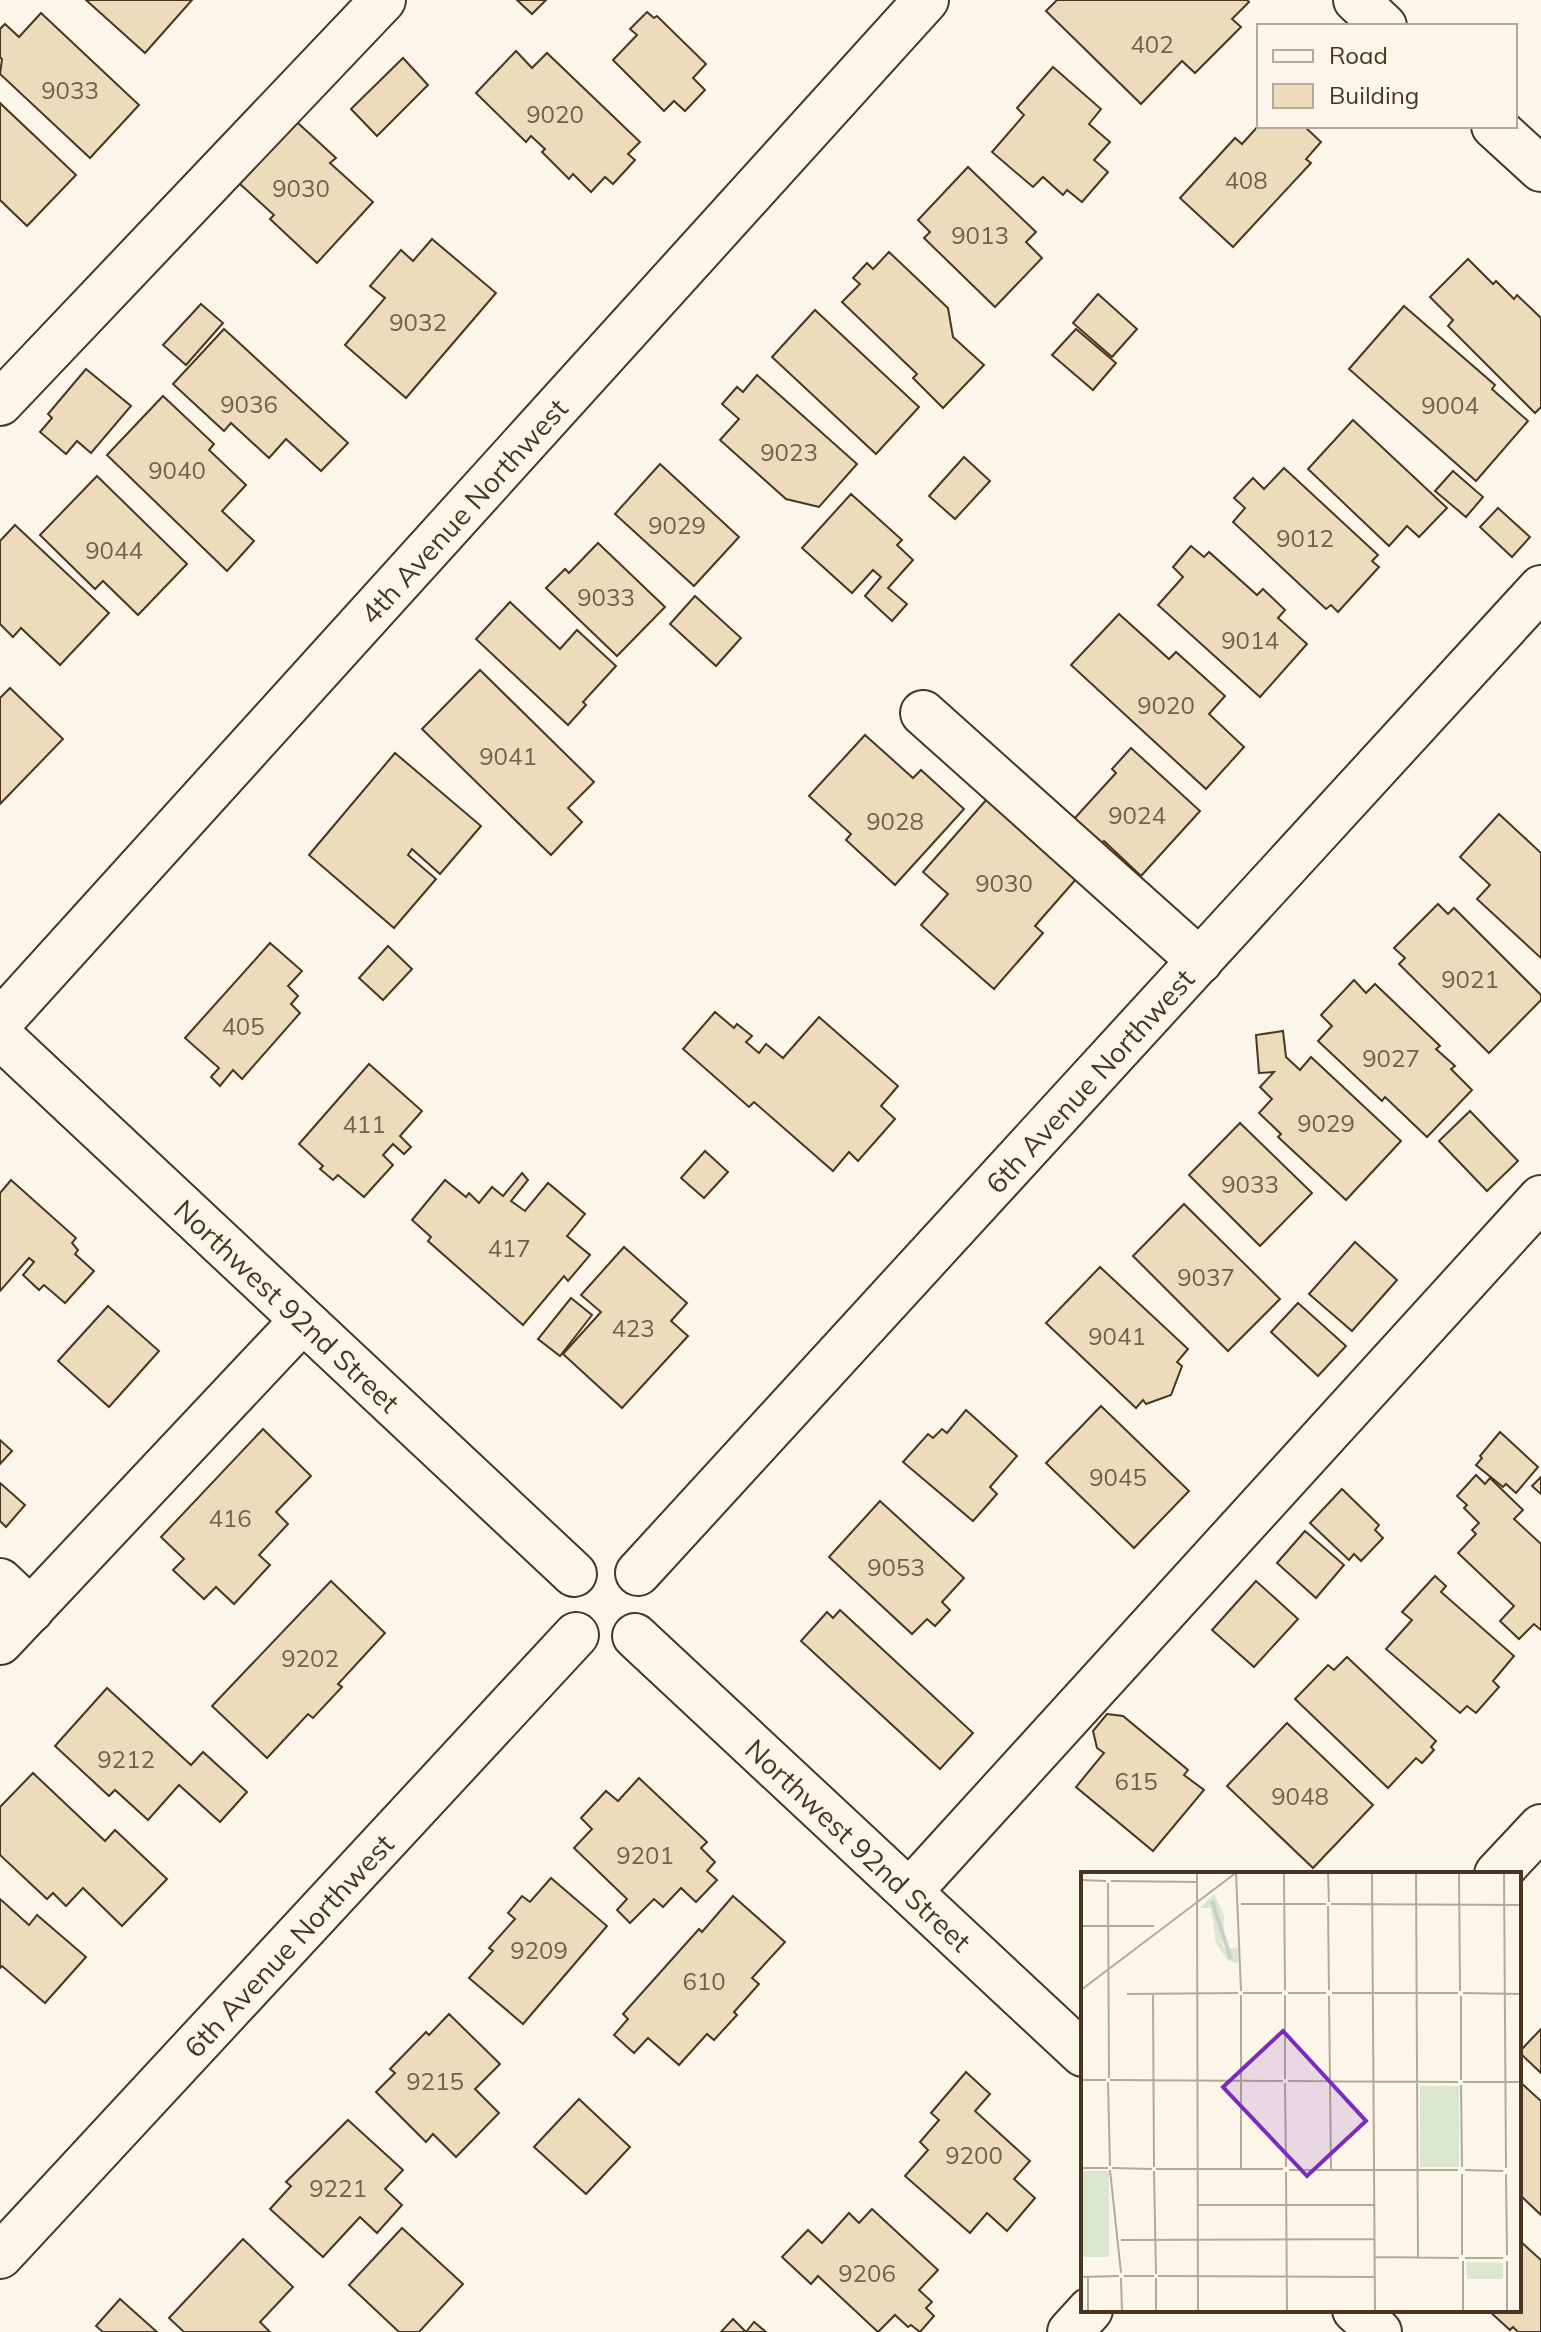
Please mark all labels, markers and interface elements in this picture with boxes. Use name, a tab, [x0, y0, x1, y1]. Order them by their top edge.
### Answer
legend	[1257, 24, 1517, 128]
house number: 402	[1130, 29, 1174, 59]
text: Road	[1329, 40, 1388, 70]
house number: 9033	[41, 75, 99, 105]
text: Building	[1329, 80, 1419, 110]
house number: 9020	[526, 99, 584, 129]
house number: 408	[1224, 165, 1268, 195]
house number: 9030	[272, 173, 330, 203]
house number: 9013	[951, 220, 1009, 250]
house number: 9032	[389, 307, 447, 337]
house number: 9036	[220, 389, 278, 419]
house number: 9004	[1421, 390, 1479, 420]
street label: 4th Avenue Northwest	[352, 391, 574, 631]
house number: 9023	[760, 437, 818, 467]
house number: 9040	[148, 455, 206, 485]
house number: 9029	[648, 510, 706, 540]
house number: 9012	[1276, 523, 1334, 553]
house number: 9044	[85, 535, 143, 565]
house number: 9033	[577, 582, 635, 612]
house number: 9014	[1221, 625, 1279, 655]
house number: 9020	[1137, 690, 1195, 720]
house number: 9041	[479, 741, 537, 771]
house number: 9024	[1108, 800, 1166, 830]
house number: 9028	[866, 806, 924, 836]
house number: 9030	[975, 868, 1033, 898]
street label: 6th Avenue Northwest	[978, 961, 1201, 1200]
house number: 9021	[1441, 964, 1499, 994]
house number: 405	[221, 1011, 265, 1041]
house number: 9027	[1362, 1043, 1420, 1073]
house number: 9029	[1297, 1108, 1355, 1138]
house number: 411	[342, 1109, 386, 1139]
house number: 9033	[1221, 1169, 1279, 1199]
street label: Northwest 92nd Street	[168, 1192, 407, 1419]
house number: 417	[487, 1233, 531, 1263]
house number: 9037	[1177, 1262, 1235, 1292]
house number: 423	[611, 1313, 655, 1343]
house number: 9041	[1088, 1321, 1146, 1351]
house number: 9045	[1089, 1462, 1147, 1492]
house number: 416	[208, 1503, 252, 1533]
house number: 9053	[867, 1552, 925, 1582]
house number: 9202	[281, 1643, 339, 1673]
street label: Northwest 92nd Street	[739, 1731, 979, 1959]
house number: 9212	[97, 1744, 155, 1774]
house number: 615	[1114, 1766, 1158, 1796]
house number: 9048	[1271, 1781, 1329, 1811]
street label: 6th Avenue Northwest	[176, 1826, 401, 2064]
house number: 9201	[616, 1840, 674, 1870]
inset map	[1081, 1872, 1521, 2312]
house number: 9209	[510, 1935, 568, 1965]
house number: 610	[682, 1966, 726, 1996]
house number: 9215	[406, 2066, 464, 2096]
house number: 9200	[945, 2140, 1003, 2170]
house number: 9221	[309, 2173, 367, 2203]
house number: 9206	[838, 2258, 896, 2288]

